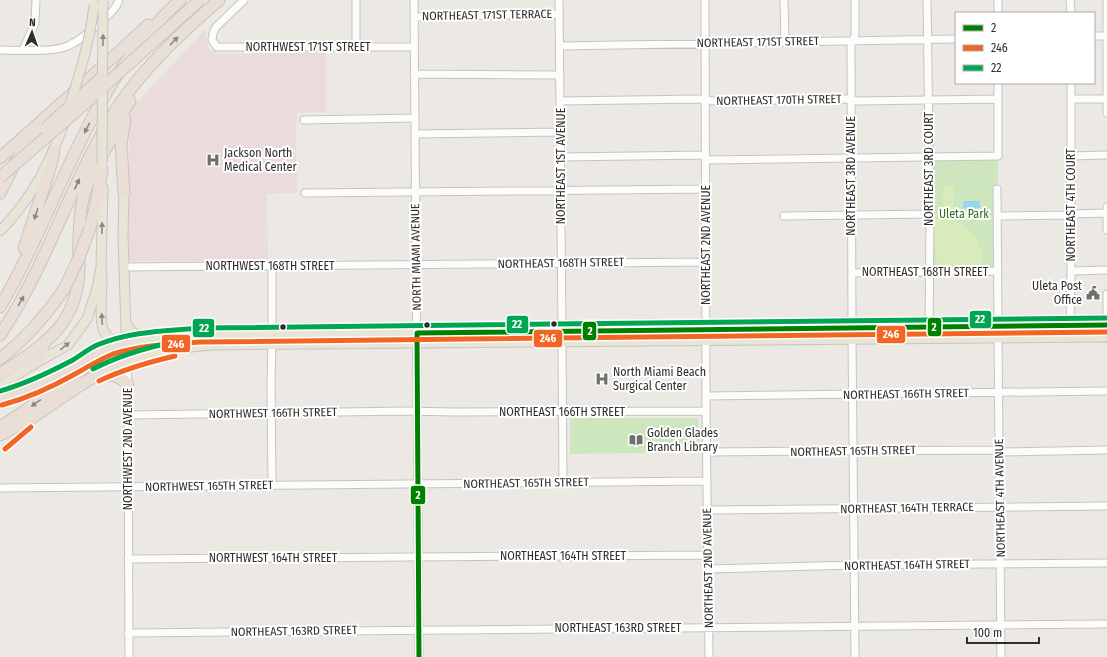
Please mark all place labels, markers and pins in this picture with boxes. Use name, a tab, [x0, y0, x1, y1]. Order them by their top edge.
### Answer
place label: Jackson North Medical Center	[224, 146, 297, 174]
hospital icon: Jackson North Medical Center	[205, 152, 221, 168]
place label: Uleta Post Office	[1032, 279, 1082, 307]
public building icon: Uleta Post Office	[1085, 285, 1101, 301]
unlabelled marker	[549, 319, 559, 329]
unlabelled marker	[422, 320, 432, 330]
unlabelled marker	[278, 322, 288, 332]
place label: North Miami Beach Surgical Center	[613, 365, 706, 393]
hospital icon: North Miami Beach Surgical Center	[594, 371, 610, 387]
place label: Golden Glades Branch Library	[647, 426, 718, 454]
library icon: Golden Glades Branch Library	[628, 432, 644, 448]

